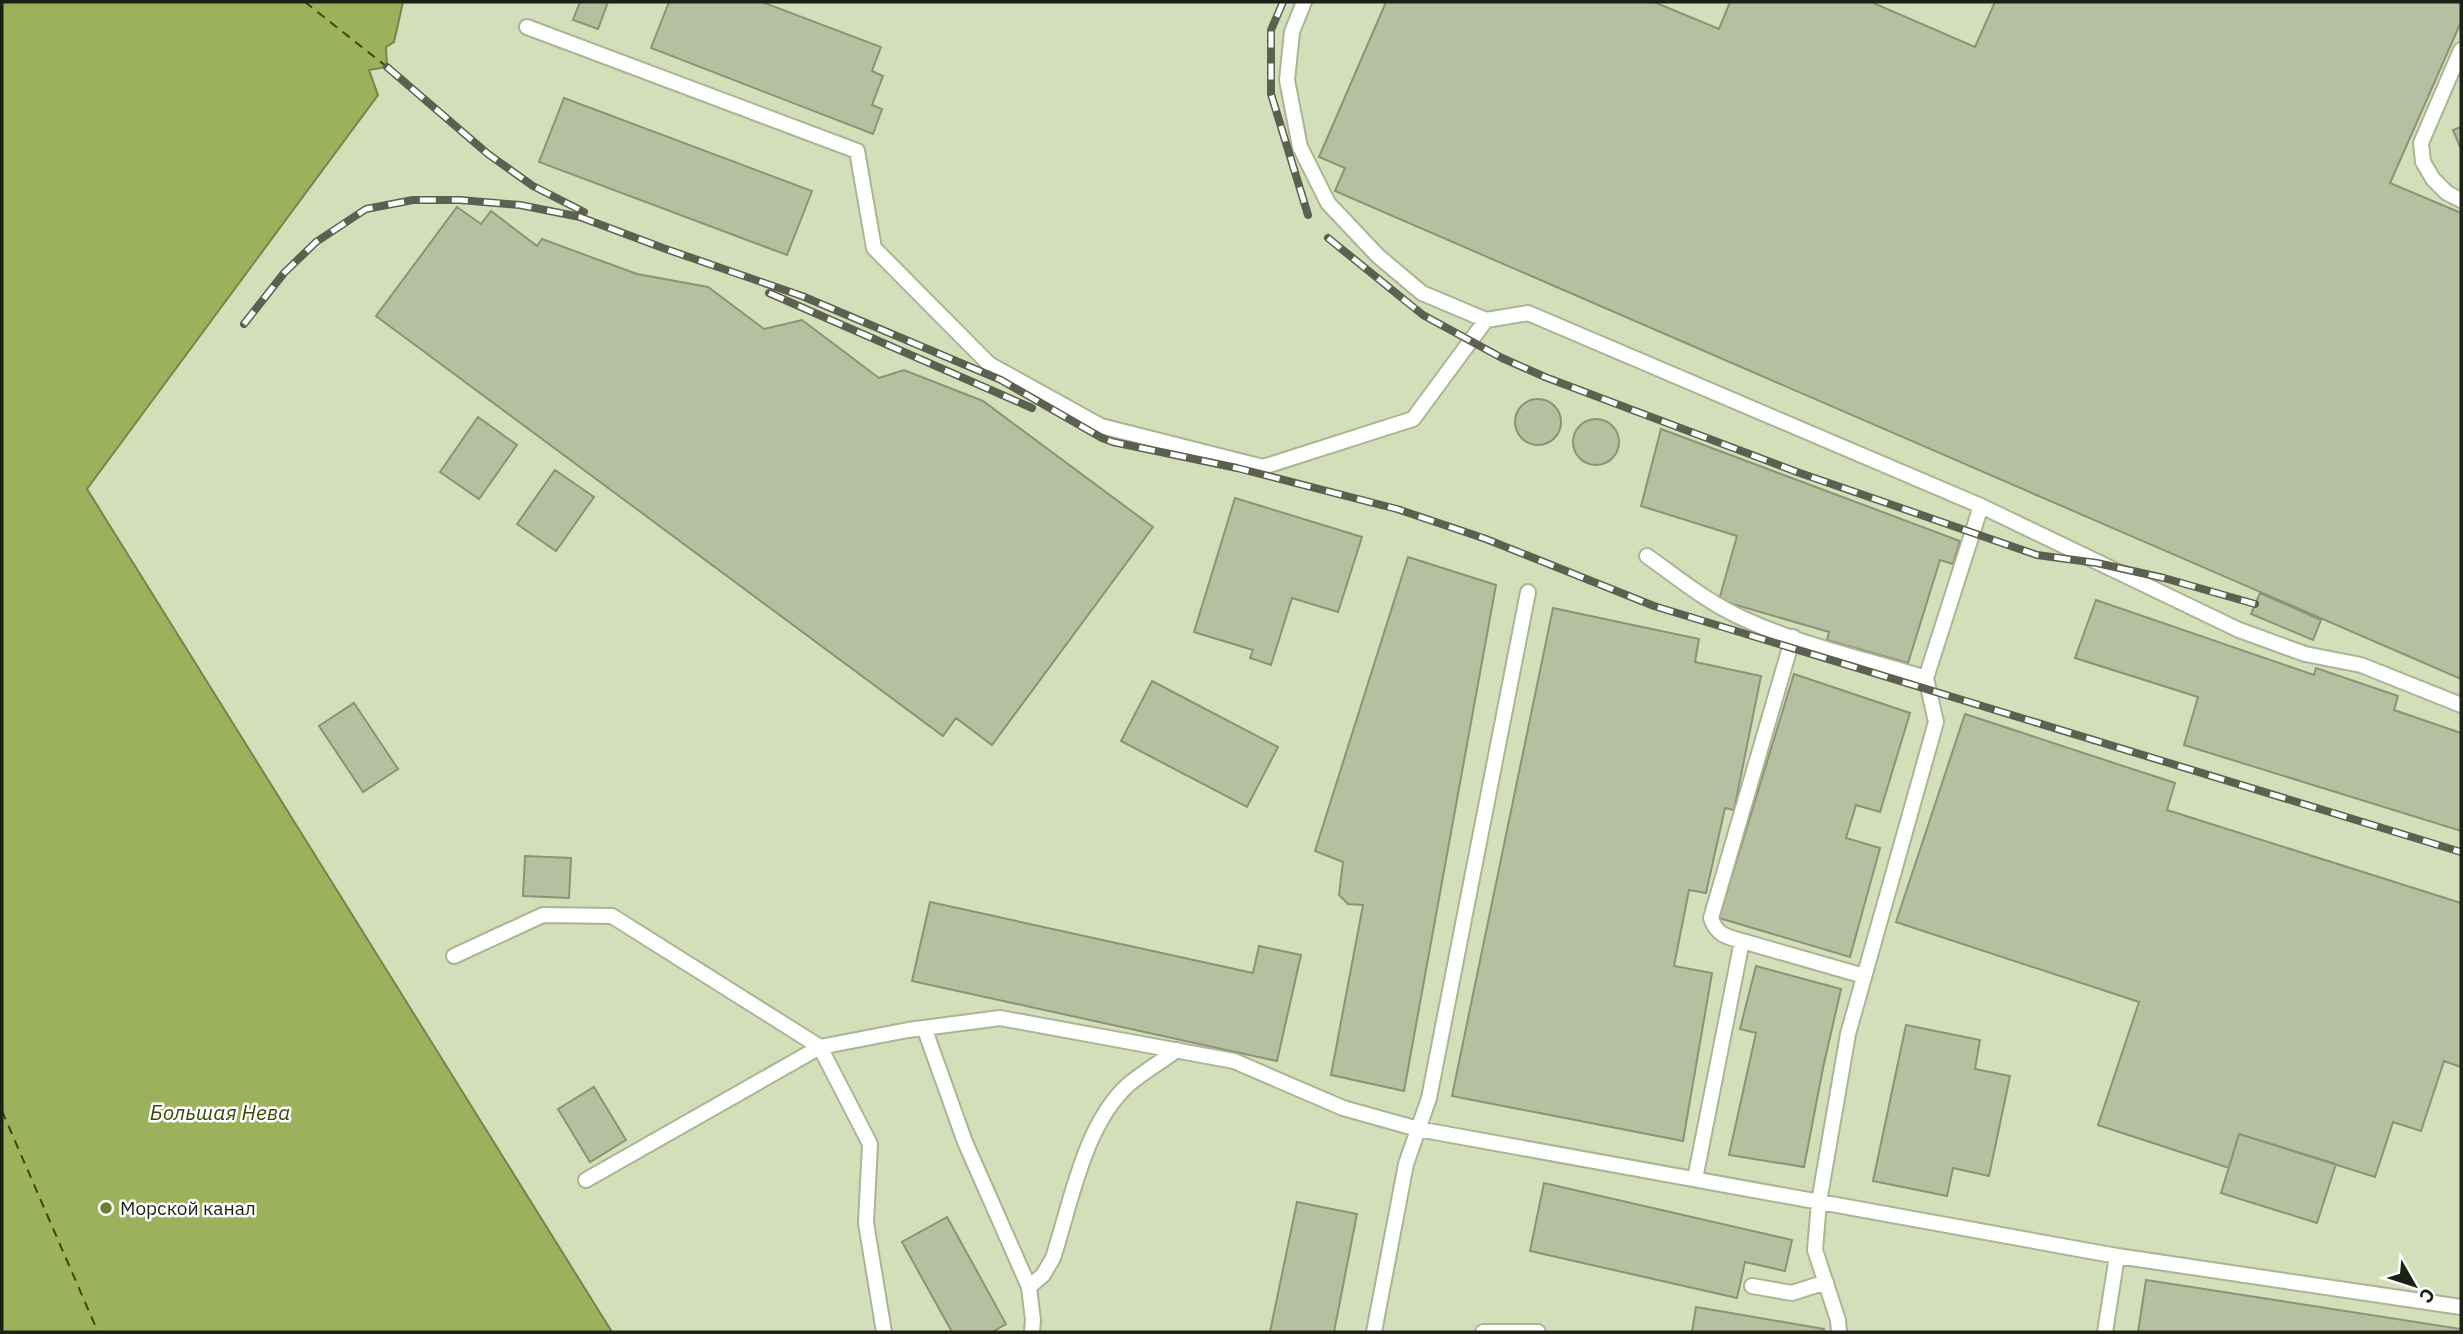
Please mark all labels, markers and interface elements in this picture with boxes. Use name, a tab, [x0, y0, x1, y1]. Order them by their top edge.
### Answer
water label: Большая Нева	[150, 1098, 290, 1126]
place label: Морской канал	[120, 1196, 256, 1220]
marker: Морской канал	[98, 1200, 114, 1216]
north arrow	[2379, 1250, 2449, 1320]
text: С	[2414, 1283, 2440, 1308]

